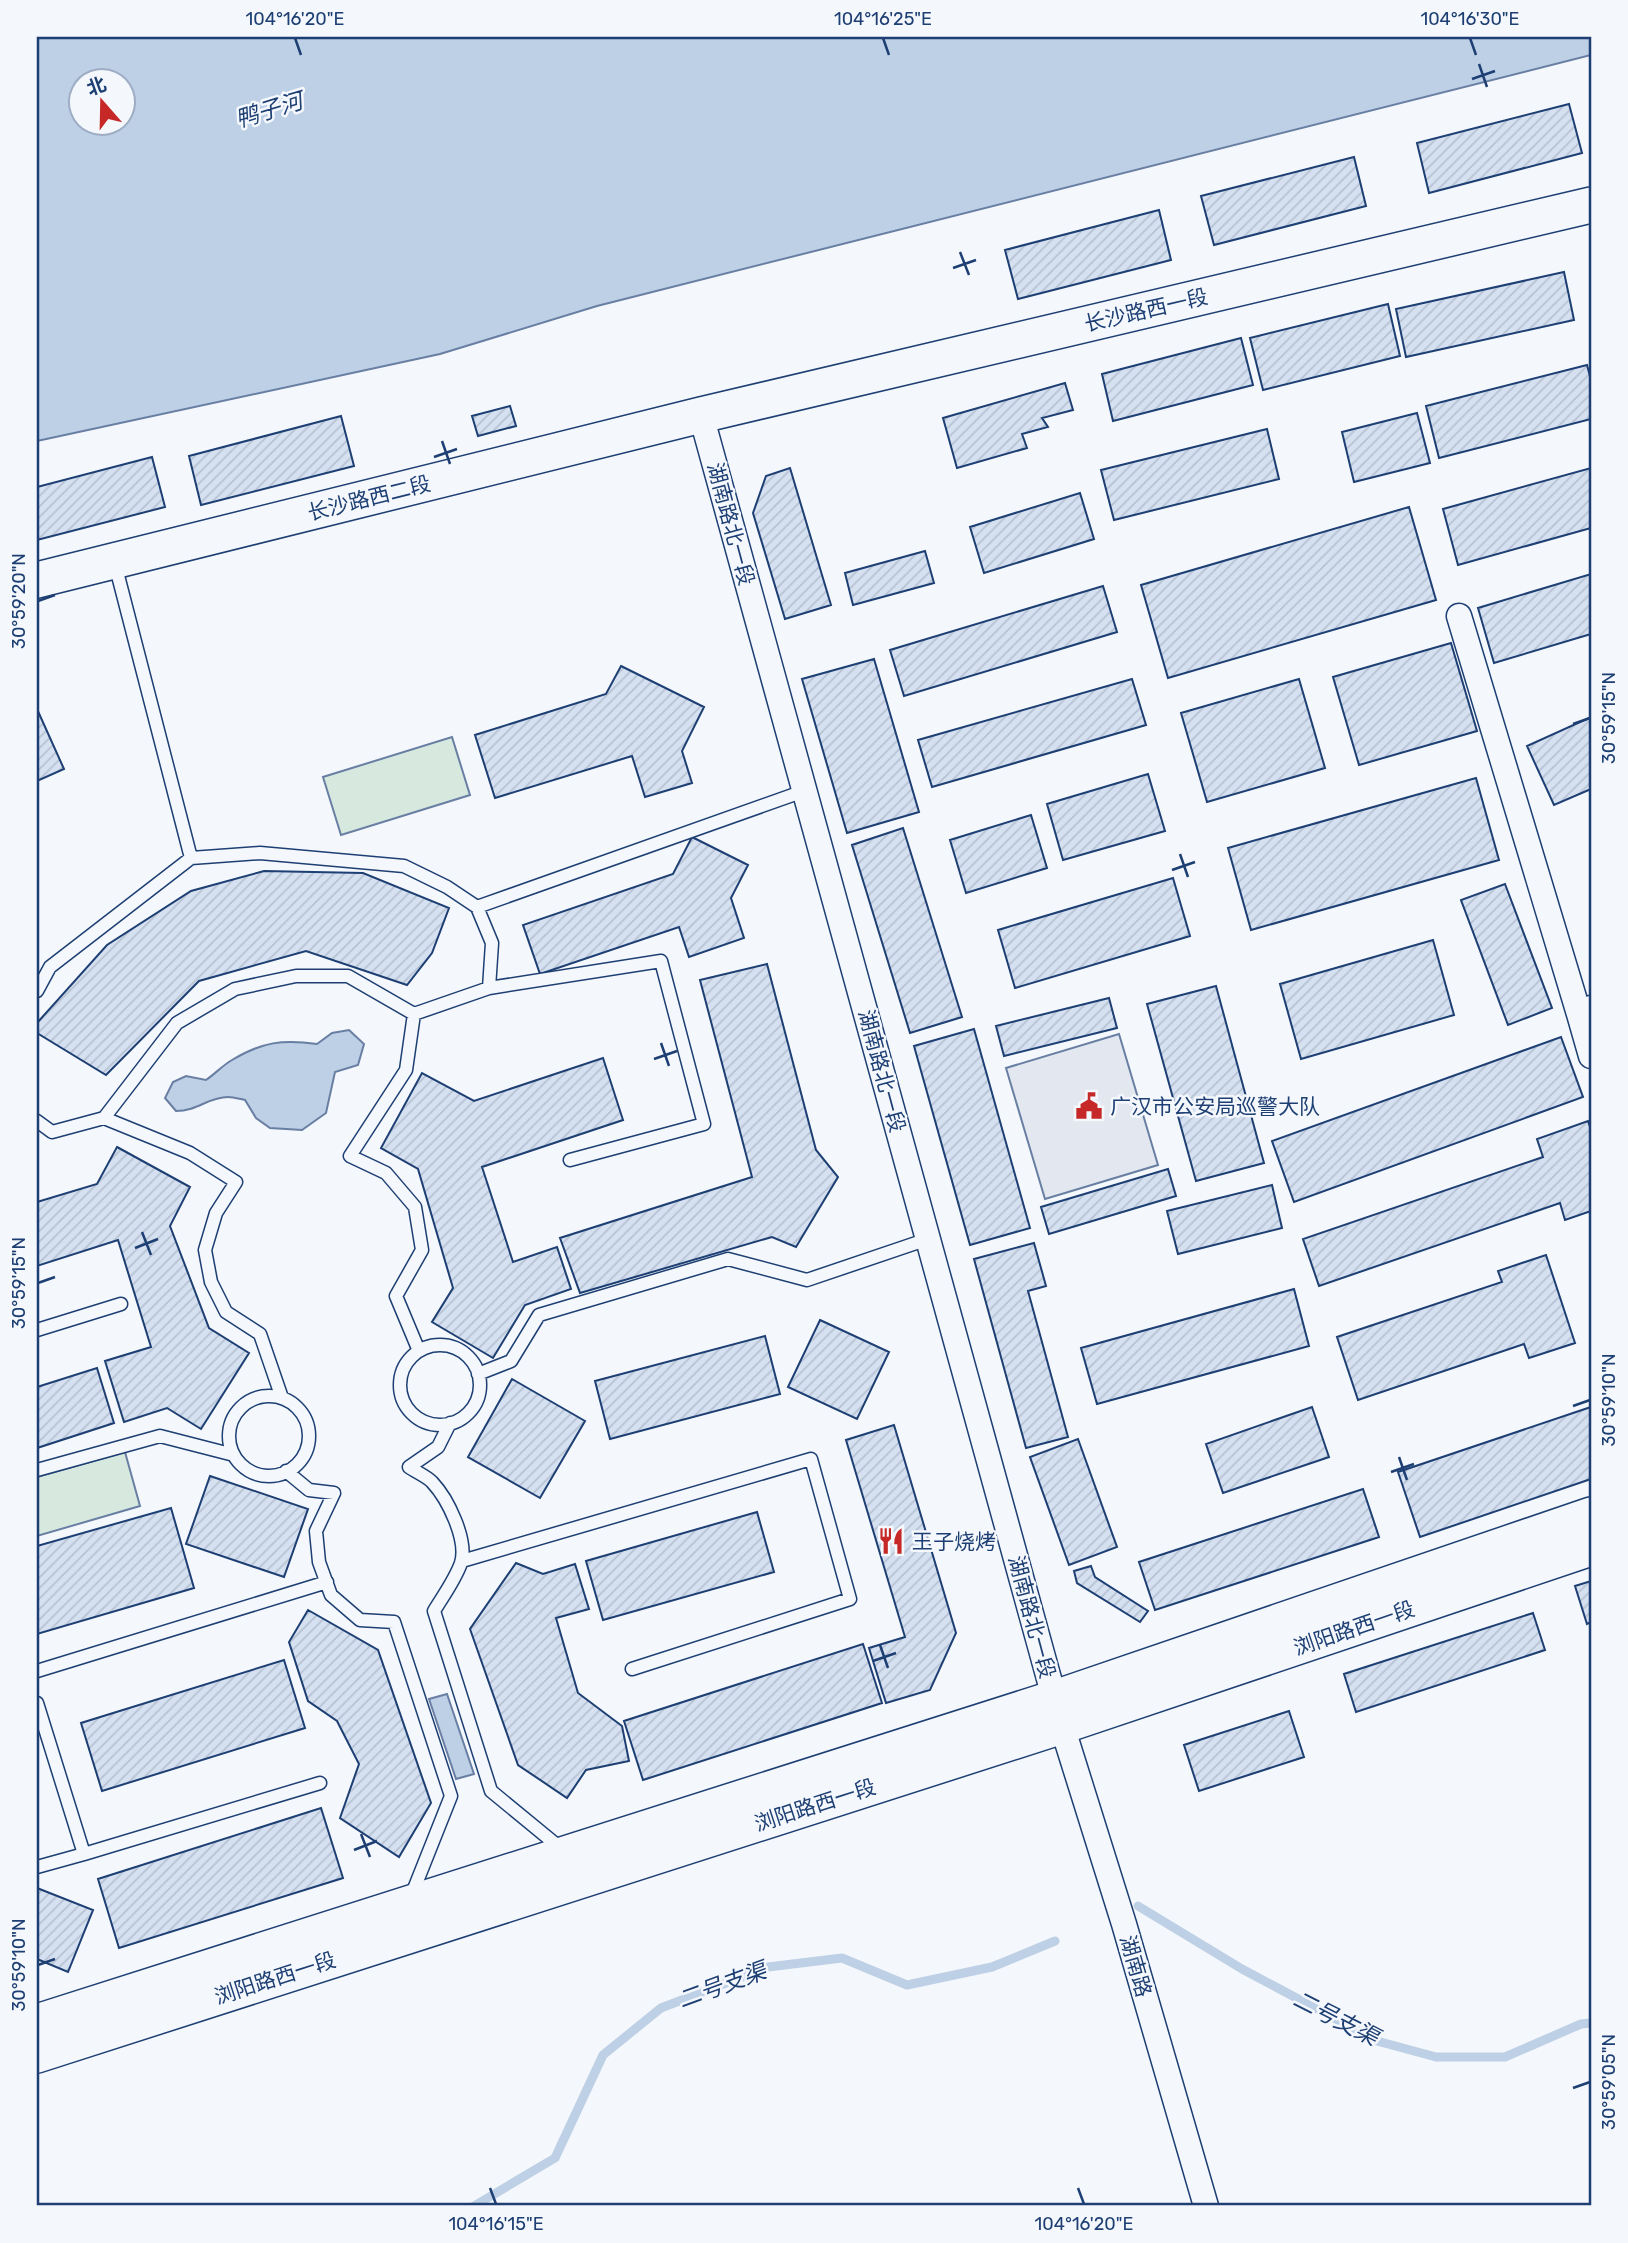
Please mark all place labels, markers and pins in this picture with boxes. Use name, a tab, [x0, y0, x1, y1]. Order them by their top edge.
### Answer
public building icon: 广汉市公安局巡警大队	[1074, 1091, 1104, 1121]
place label: 广汉市公安局巡警大队	[1110, 1094, 1320, 1119]
restaurant icon: 王子烧烤	[876, 1526, 906, 1556]
place label: 王子烧烤	[912, 1529, 996, 1554]

